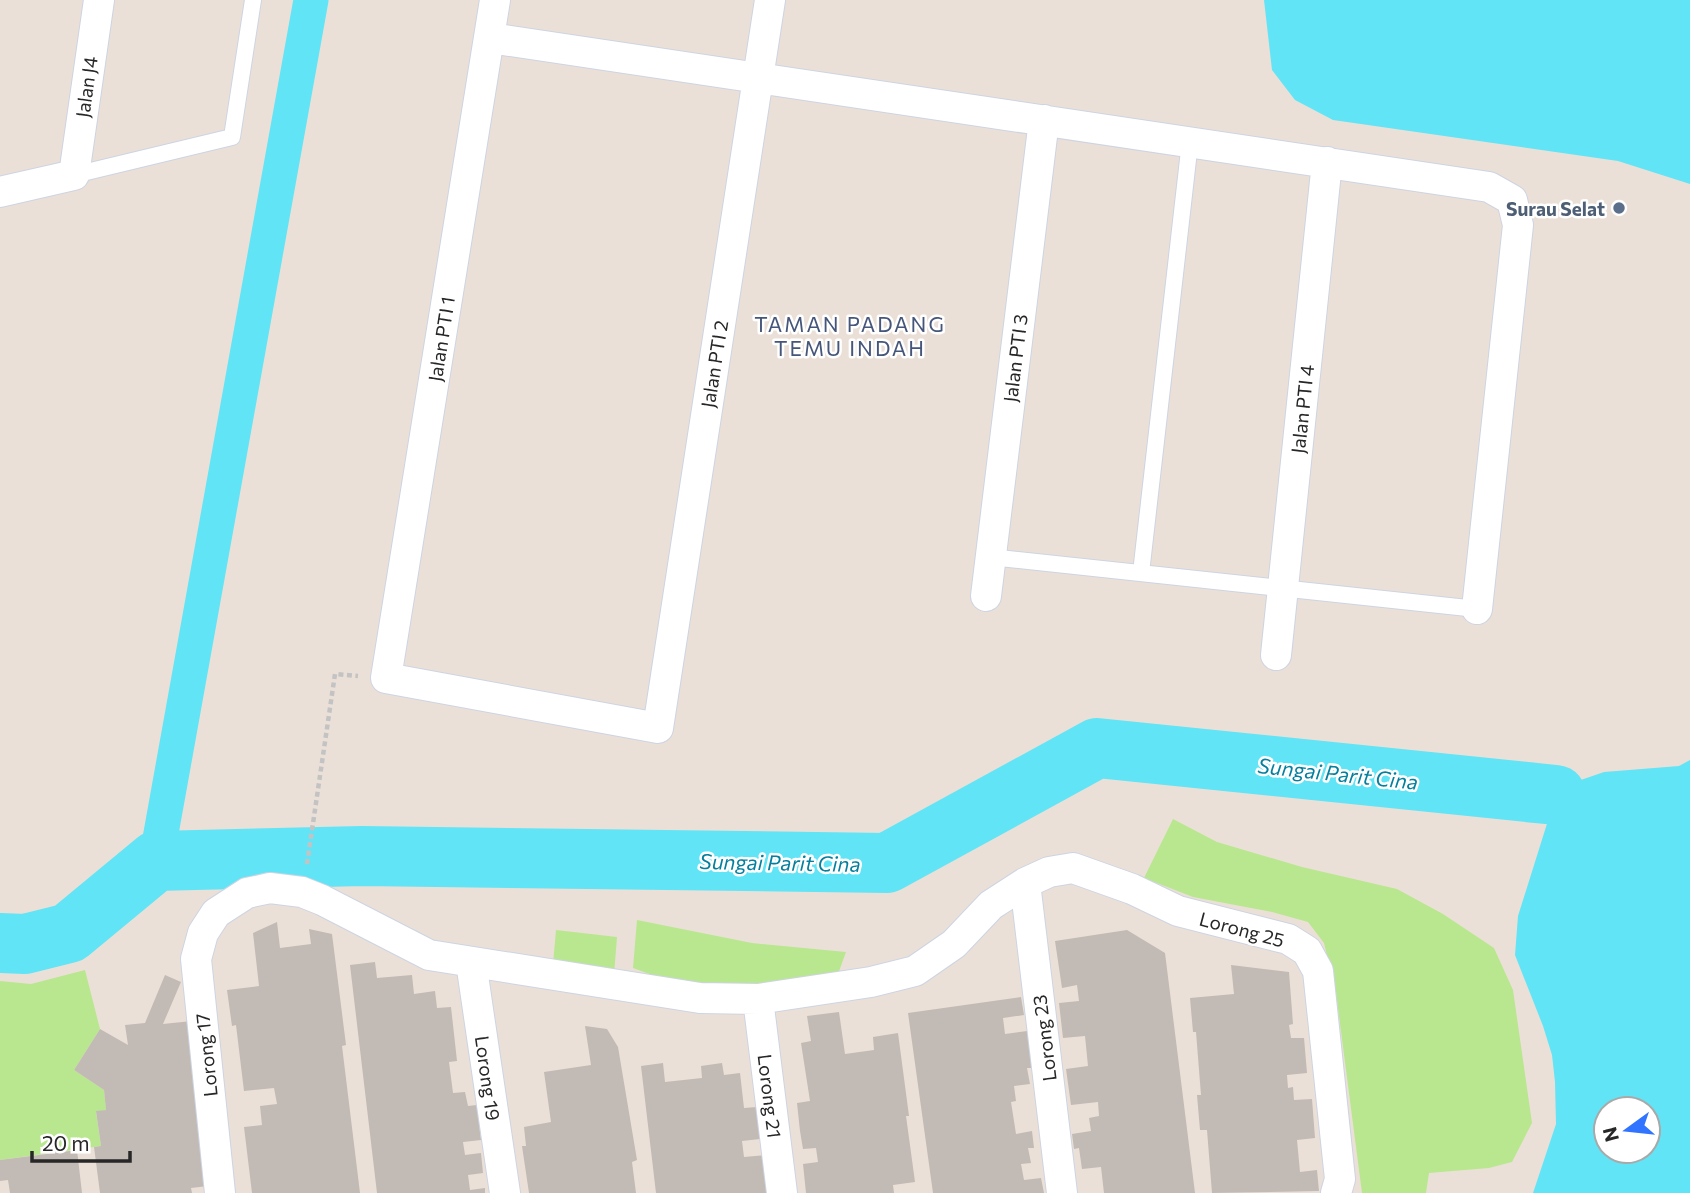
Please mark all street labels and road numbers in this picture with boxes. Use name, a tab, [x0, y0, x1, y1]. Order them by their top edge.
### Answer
street label: Jalan J4	[70, 55, 102, 119]
street label: Jalan PTI 1	[423, 295, 459, 383]
street label: Jalan PTI 3	[998, 313, 1032, 403]
street label: Jalan PTI 2	[696, 319, 732, 409]
street label: Jalan PTI 4	[1286, 363, 1318, 455]
street label: Lorong 25	[1197, 907, 1287, 951]
street label: Lorong 23	[1027, 993, 1061, 1083]
street label: Lorong 17	[190, 1012, 222, 1098]
street label: Lorong 19	[471, 1034, 505, 1122]
street label: Lorong 21	[753, 1053, 787, 1139]

